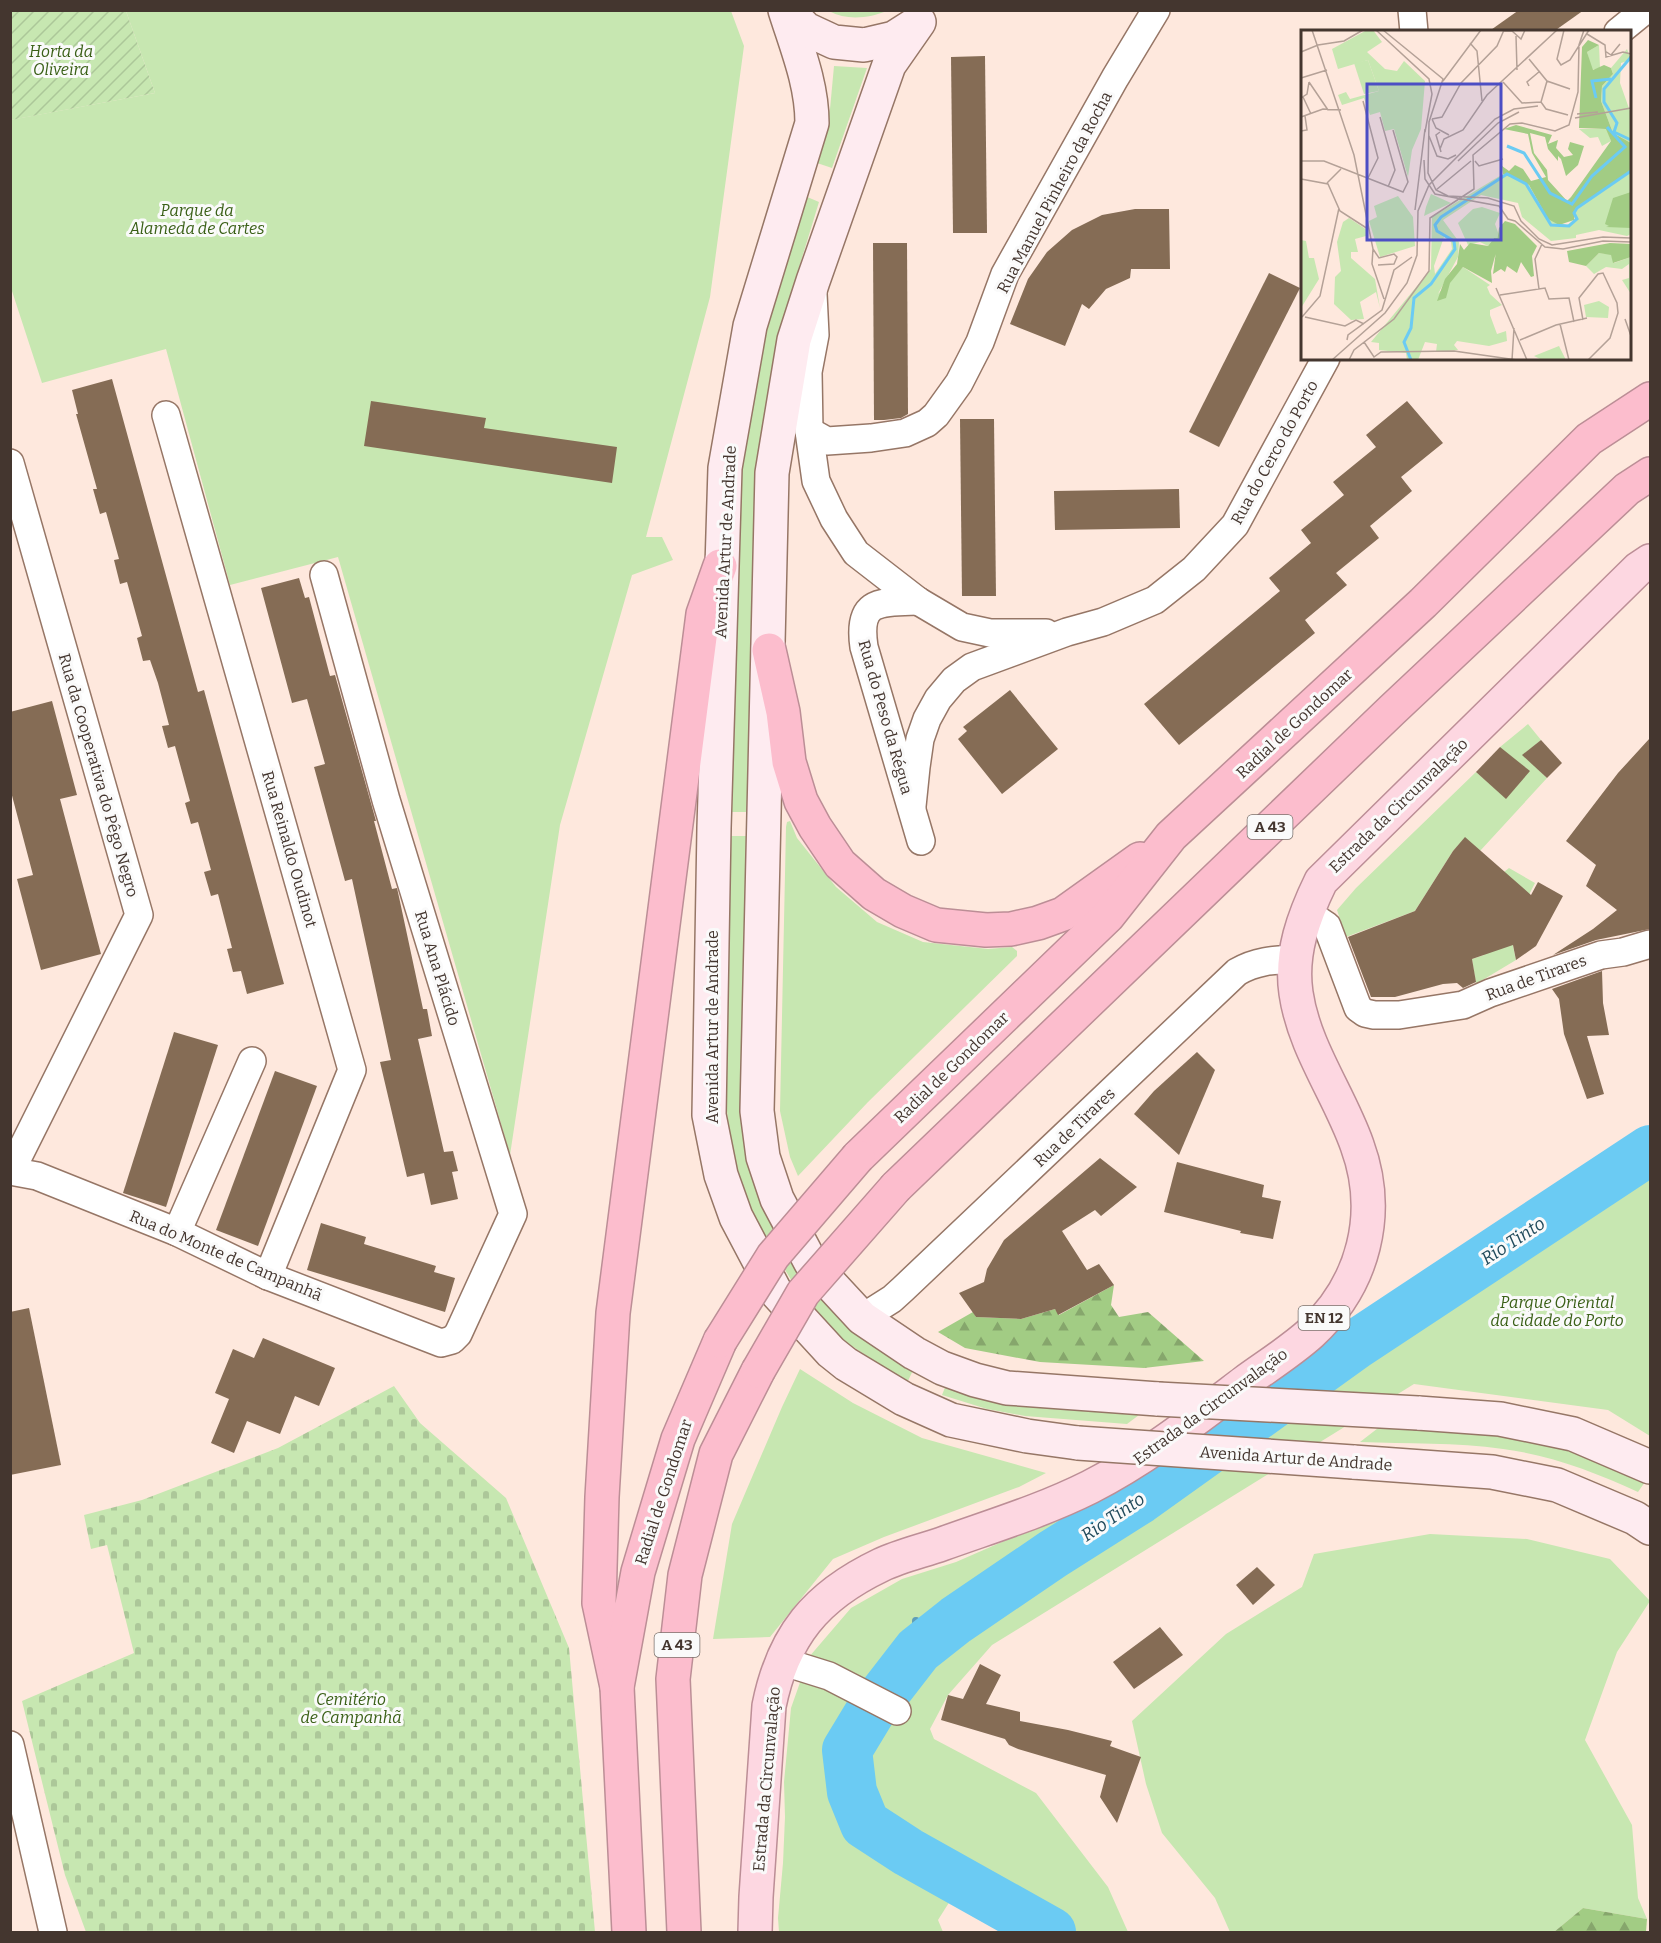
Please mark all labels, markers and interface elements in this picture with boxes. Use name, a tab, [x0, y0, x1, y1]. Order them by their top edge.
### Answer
inset map	[1301, 30, 1631, 360]
park label: Horta da Oliveira	[29, 42, 93, 79]
street label: Rua Manuel Pinheiro da Rocha	[993, 88, 1116, 296]
park label: Parque da Alameda de Cartes	[128, 201, 265, 238]
street label: Rua do Cerco do Porto	[1227, 377, 1322, 528]
street label: Avenida Artur de Andrade	[711, 445, 740, 639]
street label: Rua do Peso da Régua	[854, 638, 917, 797]
street label: Rua da Cooperativa do Pêgo Negro	[55, 651, 142, 899]
street label: Radial de Gondomar	[1232, 665, 1356, 782]
street label: Estrada da Circunvalação	[1325, 734, 1472, 877]
street label: Rua Reinaldo Oudinot	[258, 769, 321, 930]
road number: A 43	[1248, 815, 1292, 839]
street label: Rua Ana Plácido	[411, 908, 464, 1028]
street label: Avenida Artur de Andrade	[703, 930, 722, 1124]
street label: Rua de Tirares	[1483, 950, 1589, 1004]
street label: Radial de Gondomar	[890, 1008, 1013, 1127]
street label: Rua de Tirares	[1030, 1084, 1119, 1171]
street label: Rua do Monte de Campanhã	[127, 1206, 325, 1305]
water label: Rio Tinto	[1477, 1212, 1549, 1270]
park label: Parque Oriental da cidade do Porto	[1490, 1293, 1624, 1330]
road number: EN 12	[1298, 1306, 1350, 1330]
street label: Estrada da Circunvalação	[1130, 1344, 1291, 1469]
street label: Radial de Gondomar	[631, 1417, 696, 1567]
street label: Avenida Artur de Andrade	[1199, 1442, 1393, 1475]
water label: Rio Tinto	[1077, 1488, 1149, 1546]
road number: A 43	[654, 1633, 700, 1657]
street label: Estrada da Circunvalação	[749, 1686, 784, 1872]
park label: Cemitério de Campanhã	[300, 1690, 402, 1727]

